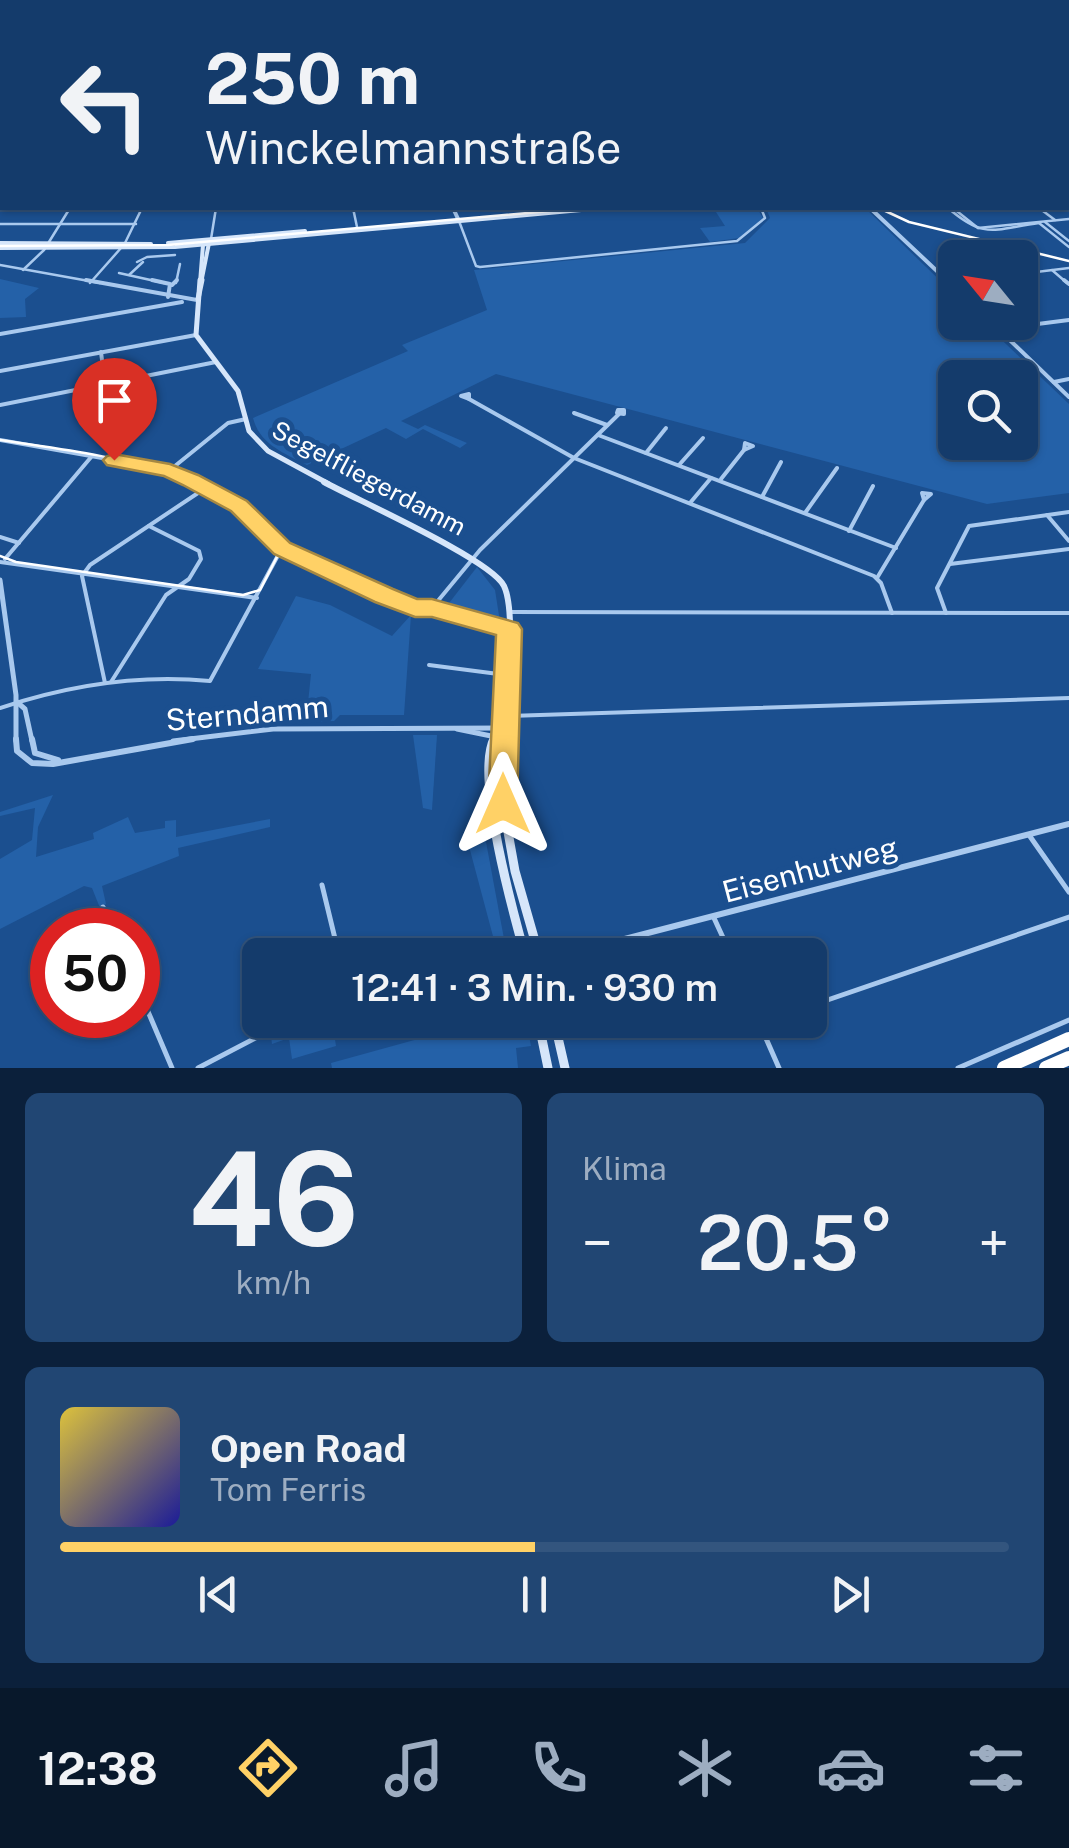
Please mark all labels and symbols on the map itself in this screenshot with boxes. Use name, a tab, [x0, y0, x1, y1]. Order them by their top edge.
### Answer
north arrow	[938, 240, 1038, 340]
pin	[72, 358, 157, 461]
street label: Segelfliegerdamm	[267, 414, 471, 542]
street label: Sterndamm	[164, 688, 330, 738]
position arrow	[451, 752, 555, 856]
street label: Eisenhutweg	[718, 828, 902, 910]
speed limit sign: 50	[30, 908, 160, 1038]

